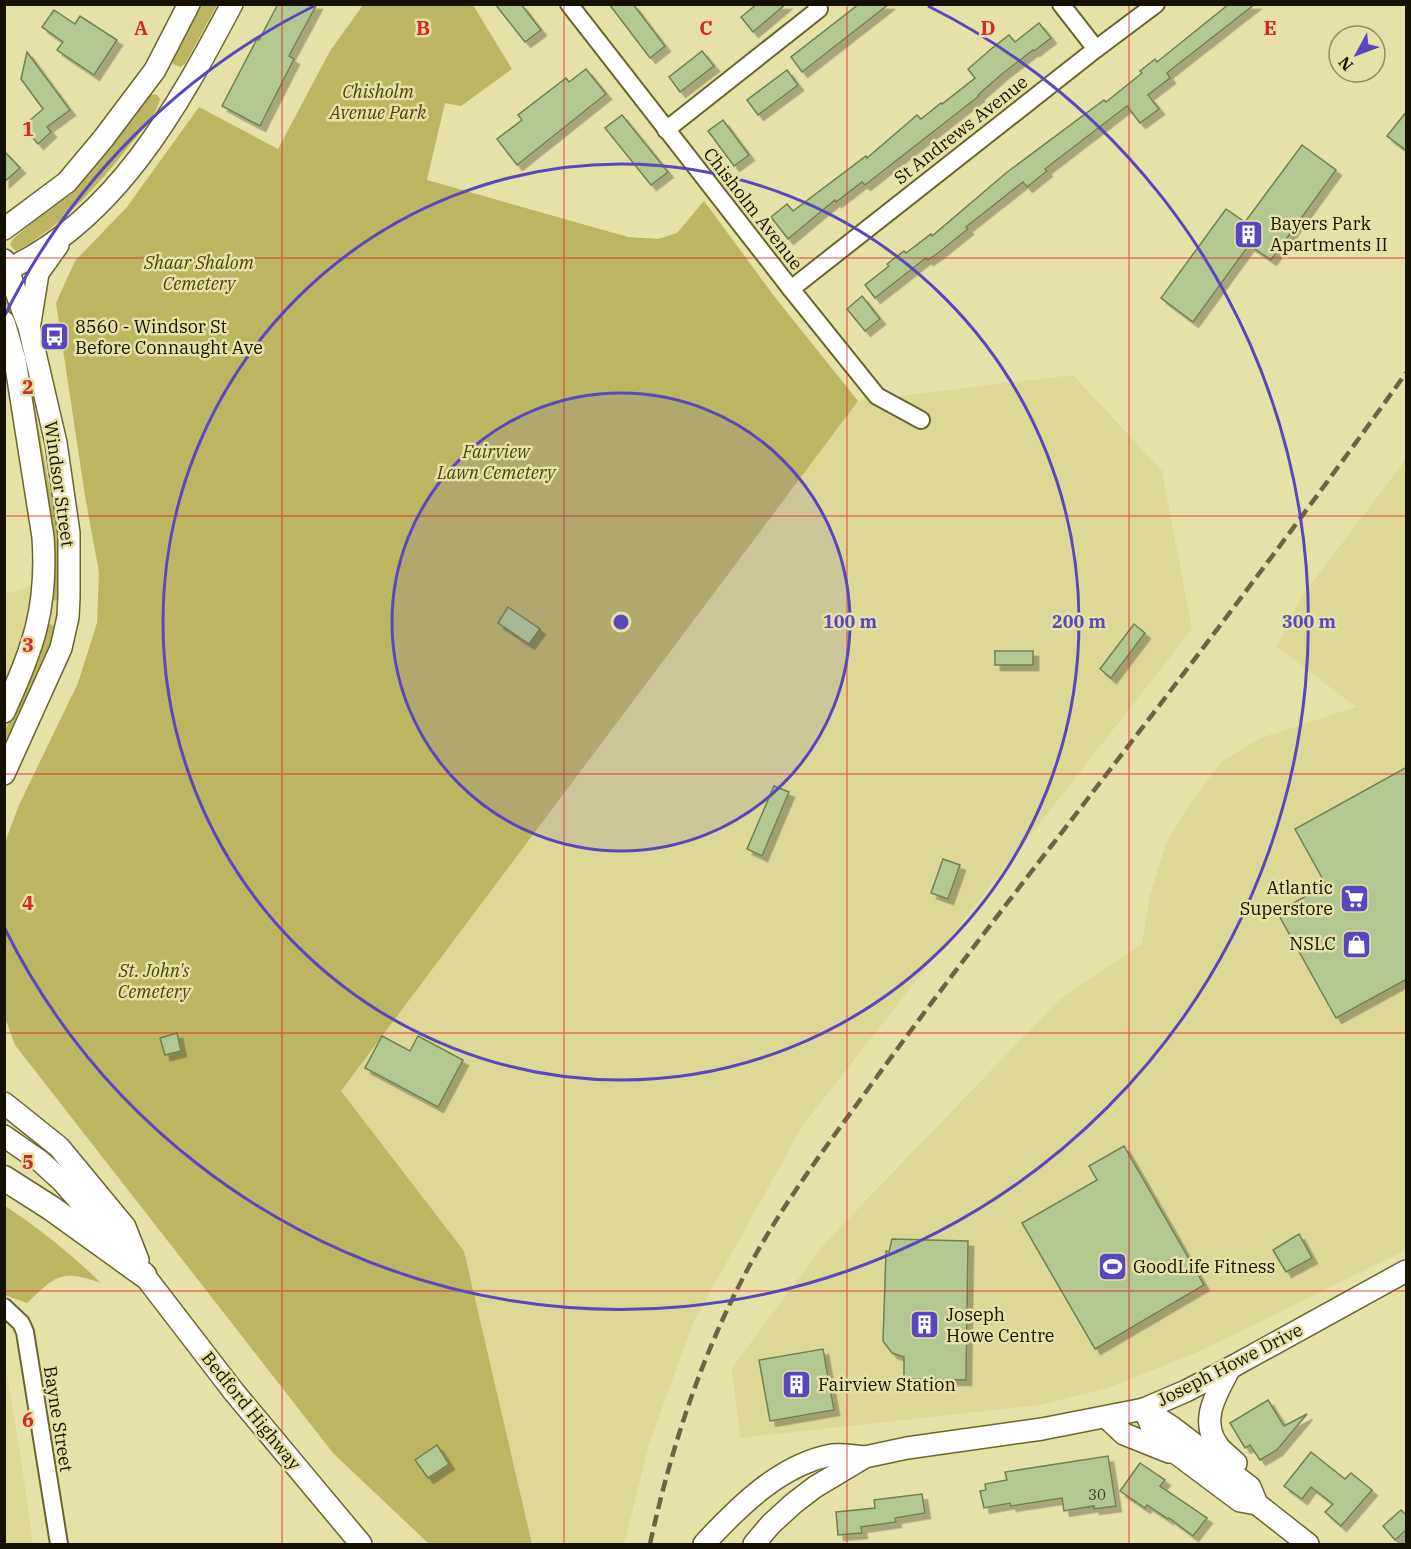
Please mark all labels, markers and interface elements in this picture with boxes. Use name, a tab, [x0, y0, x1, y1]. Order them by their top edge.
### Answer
text: A	[134, 14, 148, 41]
text: B	[416, 14, 430, 41]
text: C	[699, 14, 713, 41]
text: D	[980, 14, 996, 41]
text: E	[1263, 14, 1277, 41]
north arrow	[1327, 24, 1387, 84]
text: N	[1334, 53, 1357, 75]
street label: St Andrews Avenue	[889, 70, 1032, 189]
park label: Chisholm Avenue Park	[329, 80, 427, 124]
text: 1	[22, 115, 34, 142]
street label: Chisholm Avenue	[699, 143, 808, 274]
place label: Bayers Park Apartments II	[1270, 212, 1388, 256]
building icon: Bayers Park Apartments II	[1233, 218, 1265, 250]
park label: Shaar Shalom Cemetery	[143, 251, 254, 295]
place label: 8560 - Windsor St Before Connaught Ave	[75, 315, 263, 359]
bus stop icon: 8560 - Windsor St Before Connaught Ave	[38, 321, 70, 353]
text: 2	[22, 373, 34, 400]
street label: Windsor Street	[39, 419, 80, 548]
park label: Fairview Lawn Cemetery	[436, 440, 557, 484]
text: 100 m	[823, 610, 878, 633]
text: 200 m	[1052, 610, 1107, 633]
text: 300 m	[1282, 610, 1337, 633]
centre of rings	[611, 612, 631, 632]
text: 3	[22, 631, 34, 658]
place label: Atlantic Superstore	[1240, 876, 1333, 920]
supermarket icon: Atlantic Superstore	[1338, 882, 1370, 914]
text: 4	[22, 889, 34, 916]
shop icon: NSLC	[1341, 928, 1373, 960]
place label: NSLC	[1289, 932, 1336, 955]
park label: St. John's Cemetery	[117, 959, 192, 1003]
text: 5	[22, 1148, 34, 1175]
sports icon: GoodLife Fitness	[1096, 1251, 1128, 1283]
place label: GoodLife Fitness	[1133, 1255, 1275, 1278]
place label: Joseph Howe Centre	[946, 1303, 1055, 1347]
building icon: Joseph Howe Centre	[909, 1309, 941, 1341]
street label: Joseph Howe Drive	[1153, 1318, 1306, 1411]
street label: Bedford Highway	[197, 1347, 306, 1475]
street label: Bayne Street	[39, 1364, 78, 1474]
building icon: Fairview Station	[781, 1369, 813, 1401]
place label: Fairview Station	[818, 1373, 956, 1396]
text: 6	[22, 1406, 34, 1433]
house number: 30	[1088, 1485, 1106, 1504]

